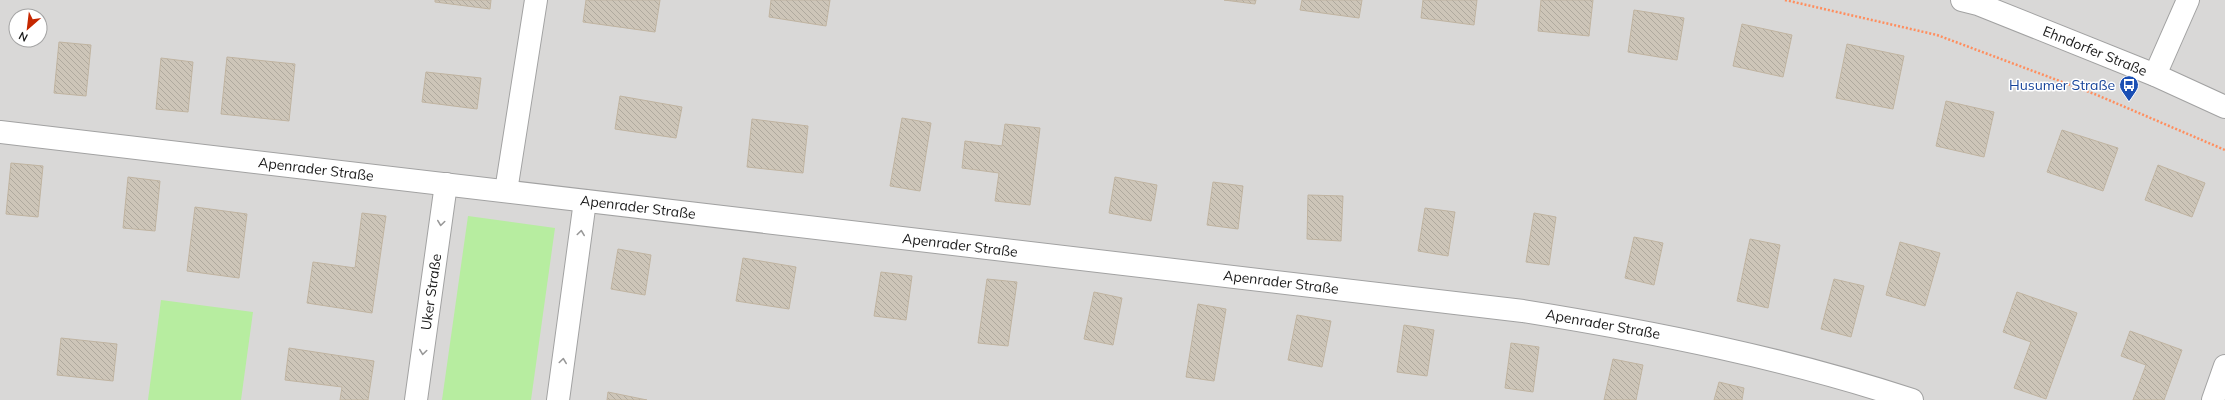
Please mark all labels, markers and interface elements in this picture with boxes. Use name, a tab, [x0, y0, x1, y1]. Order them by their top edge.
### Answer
north arrow	[8, 8, 48, 48]
street label: Ehndorfer Straße	[2040, 22, 2150, 80]
text: N	[16, 29, 30, 45]
bus stop icon: Husumer Straße	[2118, 74, 2140, 102]
place label: Husumer Straße	[2009, 76, 2115, 94]
street label: Apenrader Straße	[257, 153, 375, 185]
street label: Apenrader Straße	[579, 191, 697, 223]
one-way arrow	[437, 220, 446, 226]
street label: Apenrader Straße	[901, 229, 1019, 261]
one-way arrow	[576, 230, 585, 236]
street label: Uker Straße	[417, 253, 445, 331]
street label: Apenrader Straße	[1222, 266, 1340, 298]
street label: Apenrader Straße	[1544, 305, 1662, 343]
one-way arrow	[419, 349, 428, 355]
one-way arrow	[558, 358, 567, 364]

